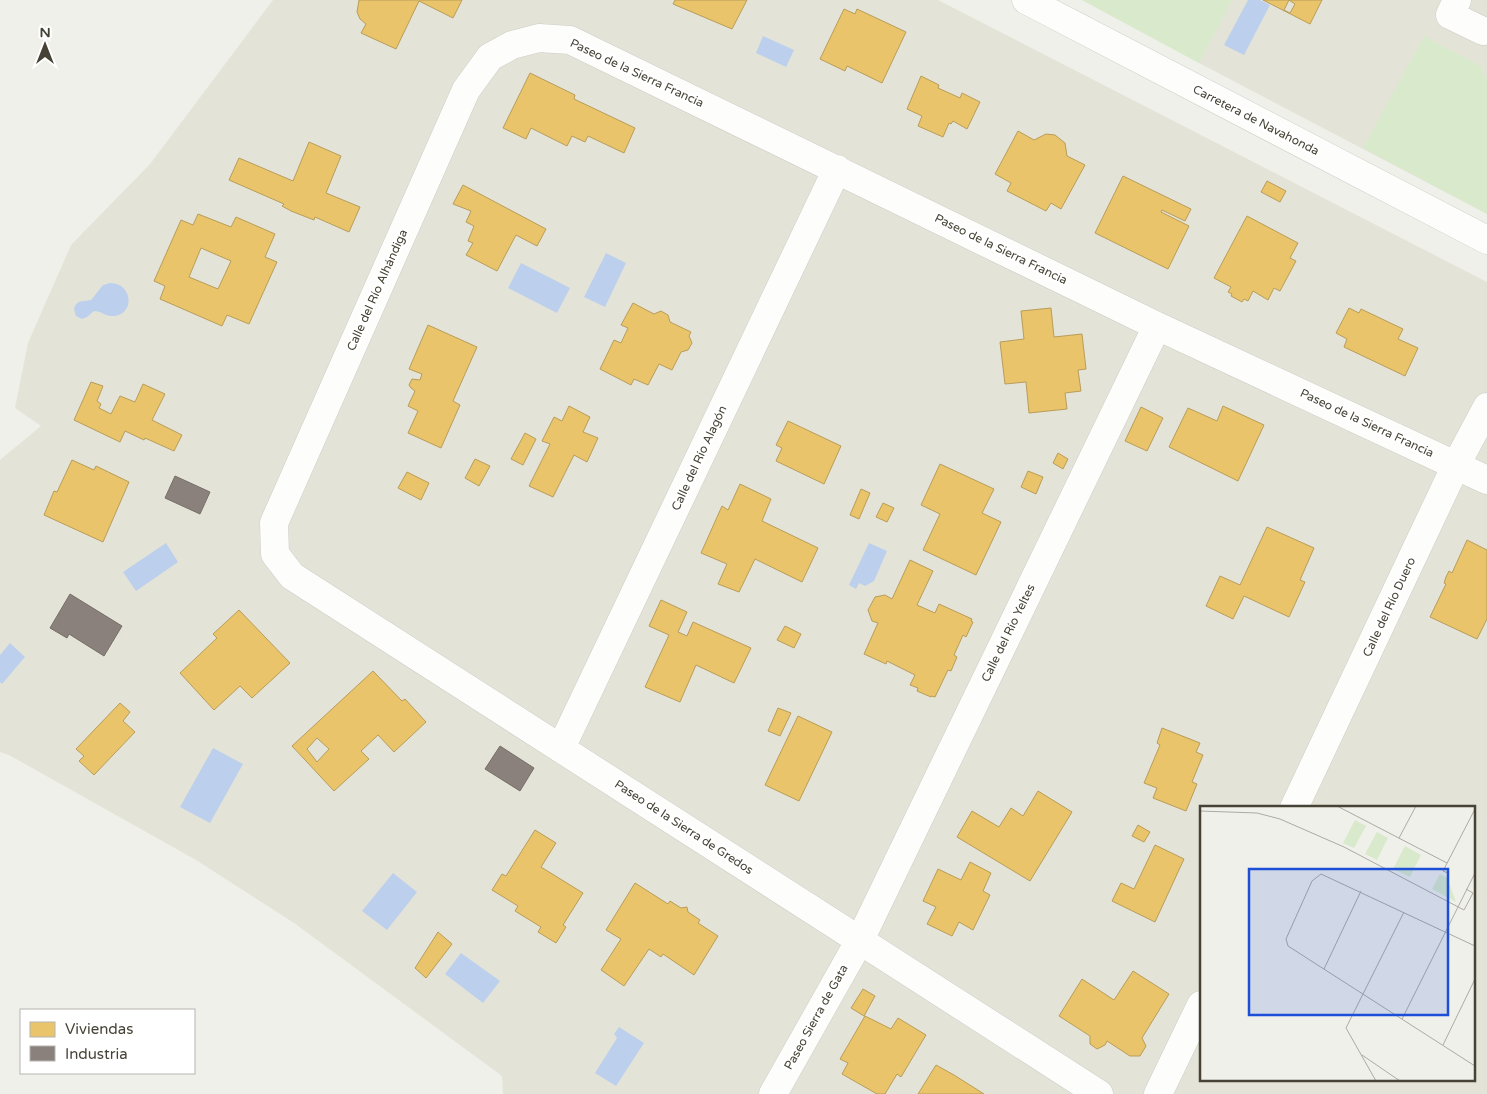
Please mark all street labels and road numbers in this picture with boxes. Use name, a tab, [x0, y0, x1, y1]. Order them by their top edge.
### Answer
street label: Paseo de la Sierra Francia	[568, 36, 706, 110]
street label: Carretera de Navahonda	[1191, 82, 1321, 158]
street label: Paseo de la Sierra Francia	[932, 211, 1070, 287]
street label: Calle del Río Alhándiga	[344, 227, 410, 353]
street label: Paseo de la Sierra Francia	[1298, 386, 1436, 460]
street label: Calle del Río Alagón	[669, 403, 729, 513]
street label: Calle del Río Duero	[1360, 555, 1418, 659]
street label: Calle del Río Yeltes	[978, 582, 1038, 684]
street label: Paseo de la Sierra de Gredos	[612, 777, 756, 877]
street label: Paseo Sierra de Gata	[781, 962, 851, 1072]

